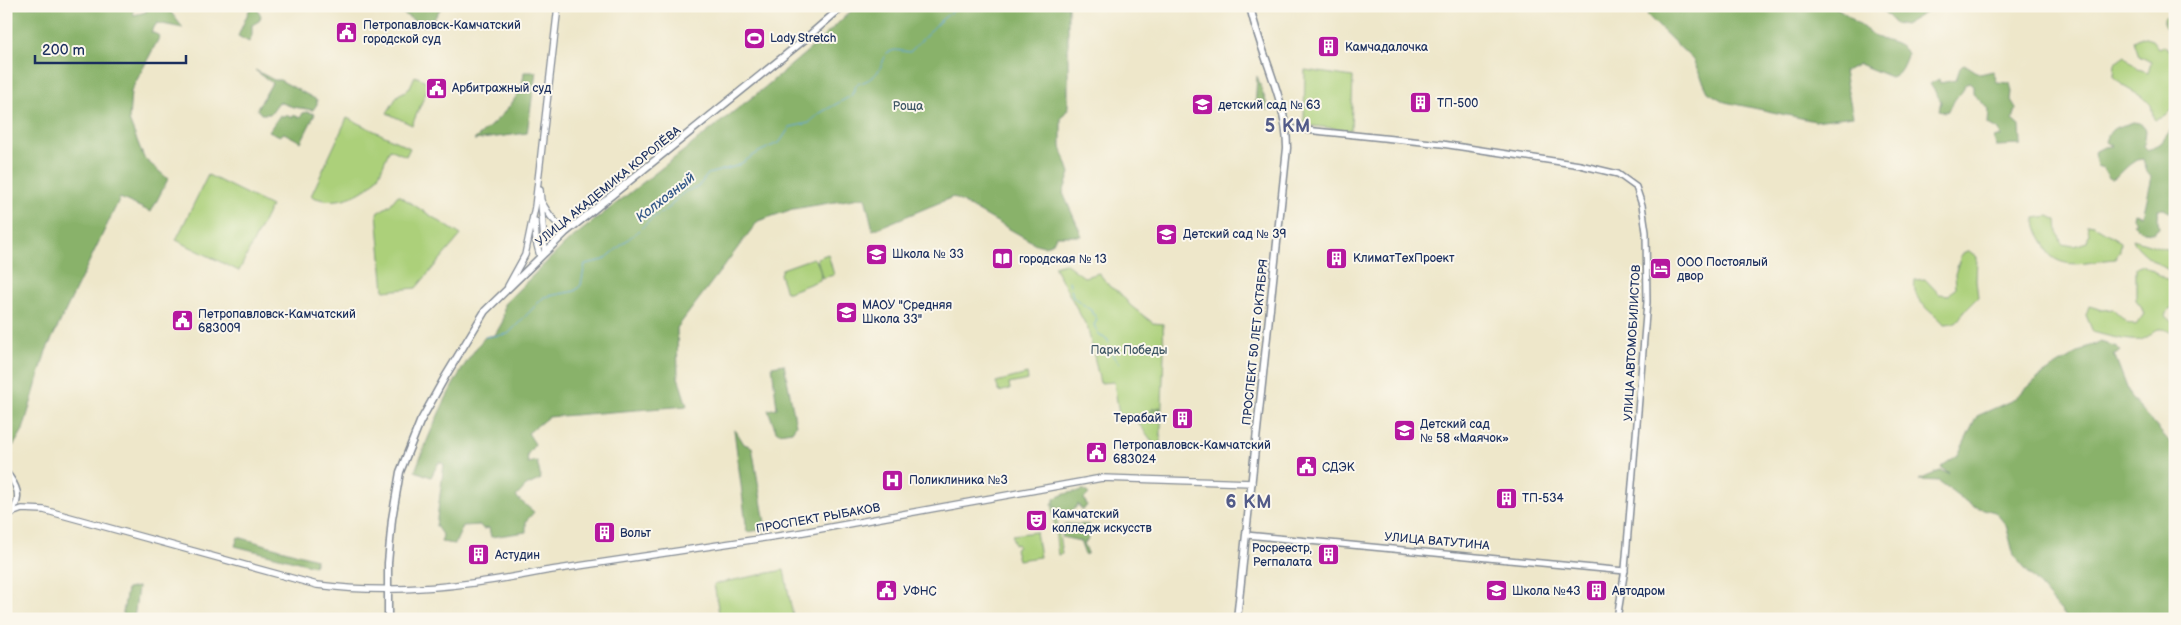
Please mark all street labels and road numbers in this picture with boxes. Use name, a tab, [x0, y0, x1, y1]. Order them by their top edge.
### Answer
street label: УЛИЦА АКАДЕМИКА КОРОЛЁВА	[532, 122, 685, 250]
street label: ПРОСПЕКТ 50 ЛЕТ ОКТЯБРЯ	[1239, 258, 1272, 426]
street label: УЛИЦА АВТОМОБИЛИСТОВ	[1621, 264, 1644, 422]
street label: ПРОСПЕКТ РЫБАКОВ	[755, 500, 882, 537]
street label: УЛИЦА ВАТУТИНА	[1384, 529, 1491, 554]

